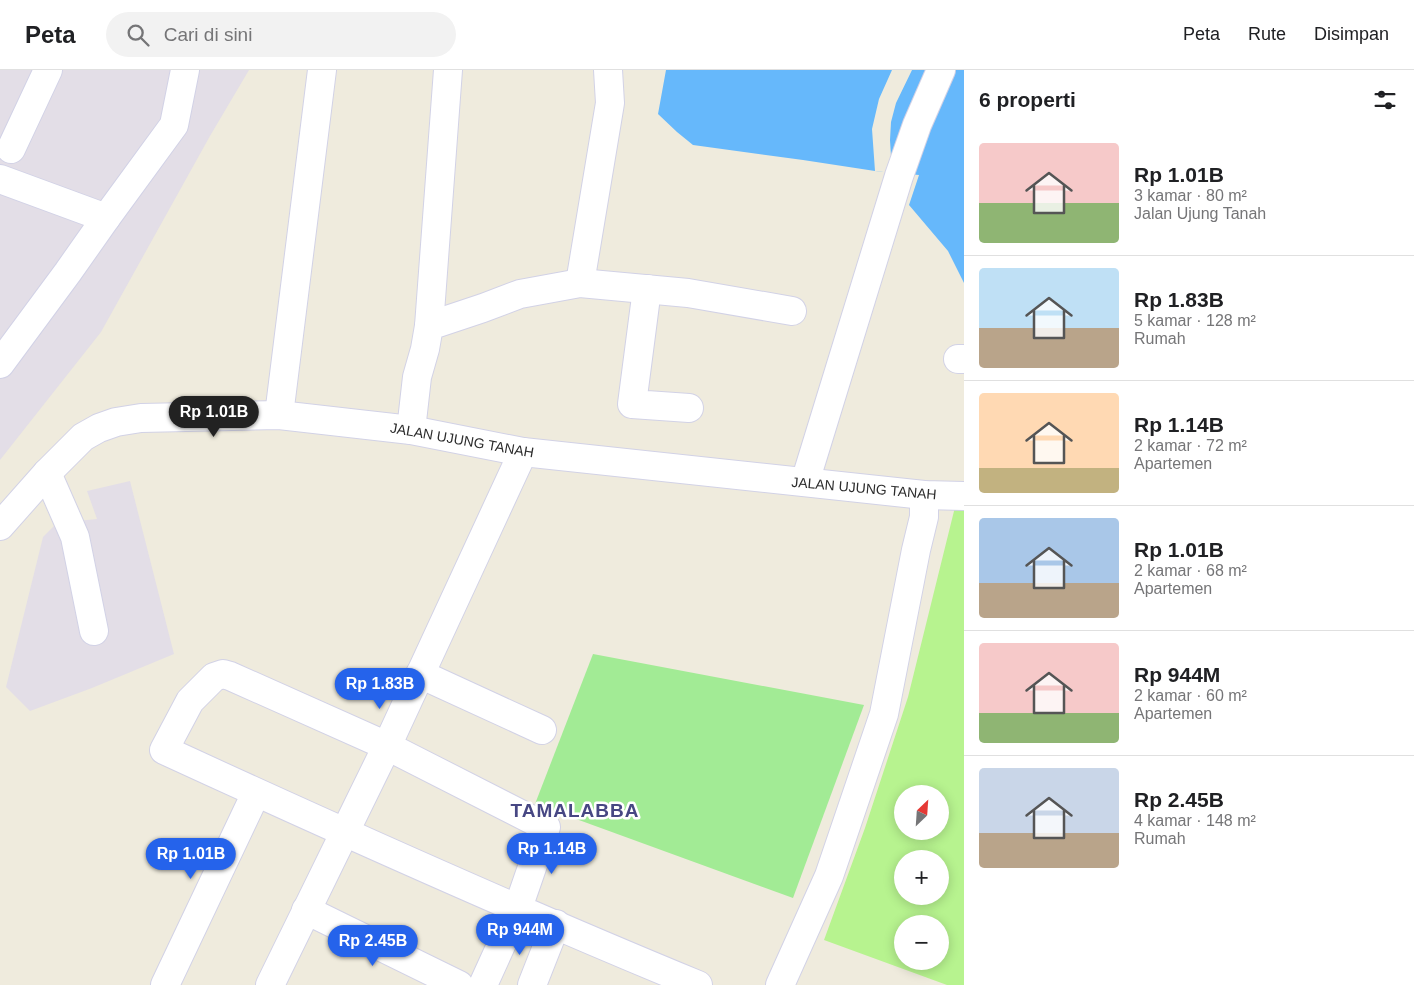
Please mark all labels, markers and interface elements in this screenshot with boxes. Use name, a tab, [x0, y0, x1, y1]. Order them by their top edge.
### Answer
search box	[106, 12, 456, 57]
text: Peta	[25, 21, 76, 48]
icon: search	[124, 21, 152, 49]
text: Cari di sini	[164, 24, 252, 45]
text: Peta	[1183, 24, 1220, 44]
text: Rute	[1248, 24, 1286, 44]
text: Disimpan	[1314, 24, 1389, 44]
icon: filters	[1371, 86, 1399, 114]
text: 6 properti	[979, 88, 1076, 111]
icon: home	[1019, 163, 1079, 223]
text: Rp 1.01B	[1134, 163, 1224, 186]
text: 3 kamar · 80 m²	[1134, 187, 1247, 204]
text: Jalan Ujung Tanah	[1134, 205, 1266, 222]
icon: home	[1019, 288, 1079, 348]
text: Rp 1.83B	[1134, 288, 1224, 311]
text: 5 kamar · 128 m²	[1134, 312, 1256, 329]
text: Rumah	[1134, 330, 1186, 347]
pin: Rp 1.01B	[162, 396, 266, 438]
text: Rp 1.01B	[180, 403, 248, 420]
icon: home	[1019, 413, 1079, 473]
text: Rp 1.14B	[1134, 413, 1224, 436]
street label: JALAN UJUNG TANAH	[389, 419, 535, 461]
text: 2 kamar · 72 m²	[1134, 437, 1247, 454]
text: Apartemen	[1134, 455, 1212, 472]
street label: JALAN UJUNG TANAH	[791, 474, 937, 502]
icon: home	[1019, 538, 1079, 598]
text: Rp 1.01B	[1134, 538, 1224, 561]
text: 2 kamar · 68 m²	[1134, 562, 1247, 579]
text: Apartemen	[1134, 580, 1212, 597]
icon: home	[1019, 663, 1079, 723]
text: Rp 944M	[1134, 663, 1220, 686]
pin: Rp 1.83B	[328, 668, 432, 710]
text: Rp 1.83B	[346, 675, 414, 692]
text: 2 kamar · 60 m²	[1134, 687, 1247, 704]
text: Apartemen	[1134, 705, 1212, 722]
north arrow	[894, 785, 949, 840]
map controls	[894, 785, 949, 970]
icon: home	[1019, 788, 1079, 848]
text: Rp 2.45B	[1134, 788, 1224, 811]
district label: TAMALABBA	[511, 800, 639, 821]
text: 4 kamar · 148 m²	[1134, 812, 1256, 829]
text: Rumah	[1134, 830, 1186, 847]
pin: Rp 1.14B	[500, 832, 604, 875]
pin: Rp 1.01B	[139, 838, 243, 880]
text: Rp 1.14B	[518, 840, 586, 857]
text: Rp 1.01B	[157, 845, 225, 862]
button: +	[894, 850, 949, 905]
pin: Rp 944M	[474, 914, 566, 956]
button: −	[894, 915, 949, 970]
text: Rp 944M	[487, 921, 553, 938]
pin: Rp 2.45B	[321, 924, 425, 967]
text: Rp 2.45B	[339, 932, 407, 949]

